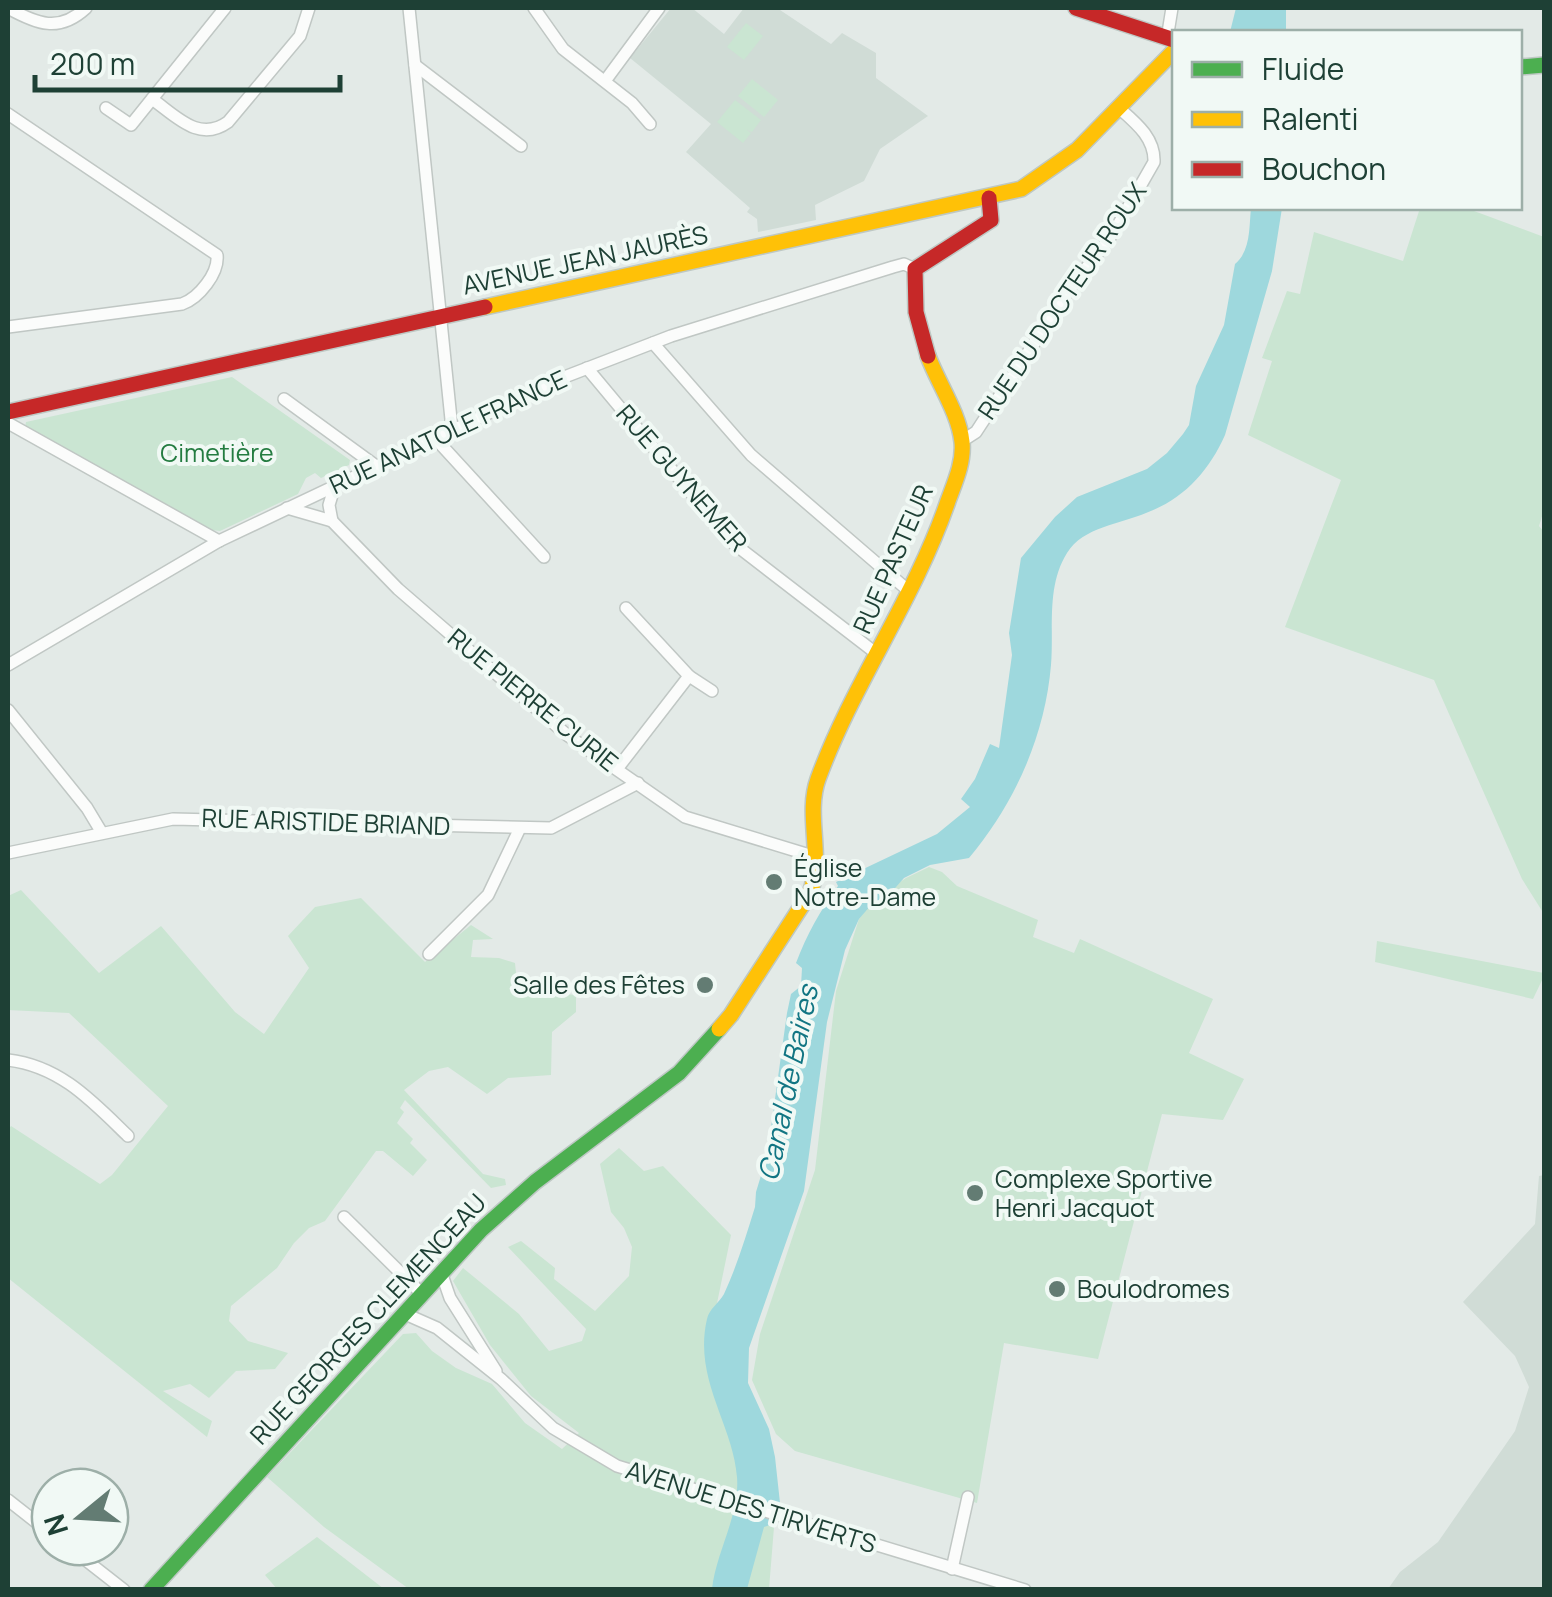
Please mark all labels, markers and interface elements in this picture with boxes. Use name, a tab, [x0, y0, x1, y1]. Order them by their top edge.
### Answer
scale bar	[35, 30, 340, 92]
legend	[1172, 30, 1522, 210]
text: 200 m	[50, 43, 135, 84]
text: Fluide	[1262, 48, 1344, 89]
text: Ralenti	[1262, 98, 1359, 139]
text: Bouchon	[1262, 148, 1386, 189]
street label: RUE DU DOCTEUR ROUX	[969, 175, 1154, 426]
street label: AVENUE JEAN JAURÈS	[459, 216, 711, 303]
street label: RUE ANATOLE FRANCE	[323, 361, 572, 502]
street label: RUE GUYNEMER	[609, 397, 756, 559]
park label: Cimetière	[160, 435, 274, 470]
street label: RUE PASTEUR	[844, 479, 941, 639]
street label: RUE PIERRE CURIE	[441, 620, 626, 779]
street label: RUE ARISTIDE BRIAND	[201, 800, 451, 843]
place label: Église Notre-Dame	[794, 850, 936, 914]
marker: Église Notre-Dame	[763, 871, 785, 893]
place label: Salle des Fêtes	[513, 967, 685, 1002]
marker: Salle des Fêtes	[694, 974, 716, 996]
water label: Canal de Baires	[748, 979, 827, 1184]
place label: Complexe Sportive Henri Jacquot	[995, 1161, 1213, 1225]
marker: Complexe Sportive Henri Jacquot	[964, 1182, 986, 1204]
street label: RUE GEORGES CLEMENCEAU	[242, 1186, 493, 1452]
place label: Boulodromes	[1077, 1271, 1230, 1306]
marker: Boulodromes	[1046, 1278, 1068, 1300]
street label: AVENUE DES TIRVERTS	[622, 1452, 881, 1561]
north arrow	[30, 1467, 130, 1567]
text: N	[34, 1510, 76, 1540]

